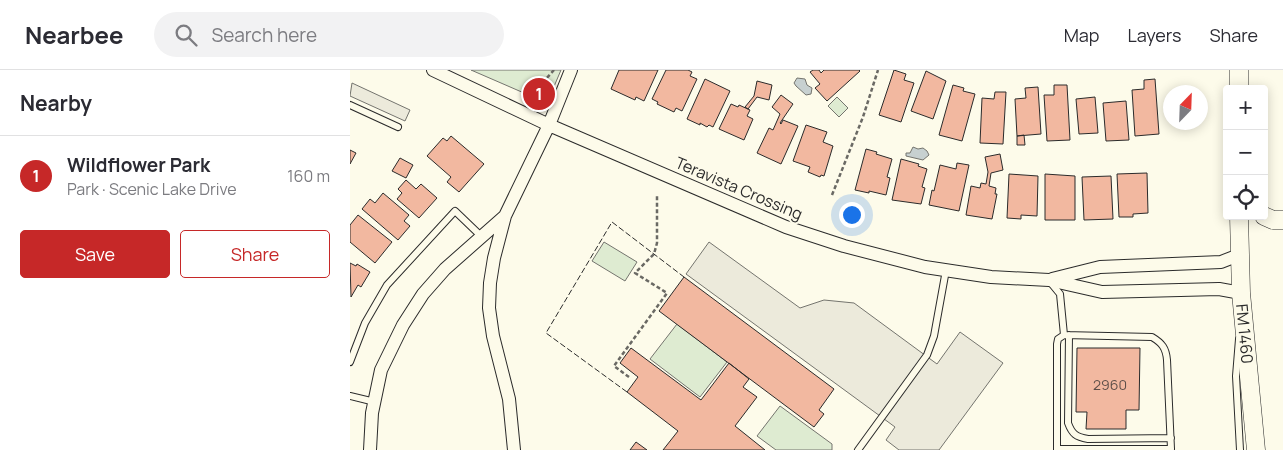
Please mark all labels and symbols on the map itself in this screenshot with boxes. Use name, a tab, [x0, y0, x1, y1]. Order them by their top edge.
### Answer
pin: 1	[523, 75, 555, 113]
north arrow	[1163, 85, 1208, 130]
street label: Teravista Crossing	[672, 151, 806, 225]
your location	[839, 202, 865, 228]
street label: FM 1460	[1231, 303, 1259, 365]
house number: 2960	[1093, 375, 1127, 394]

